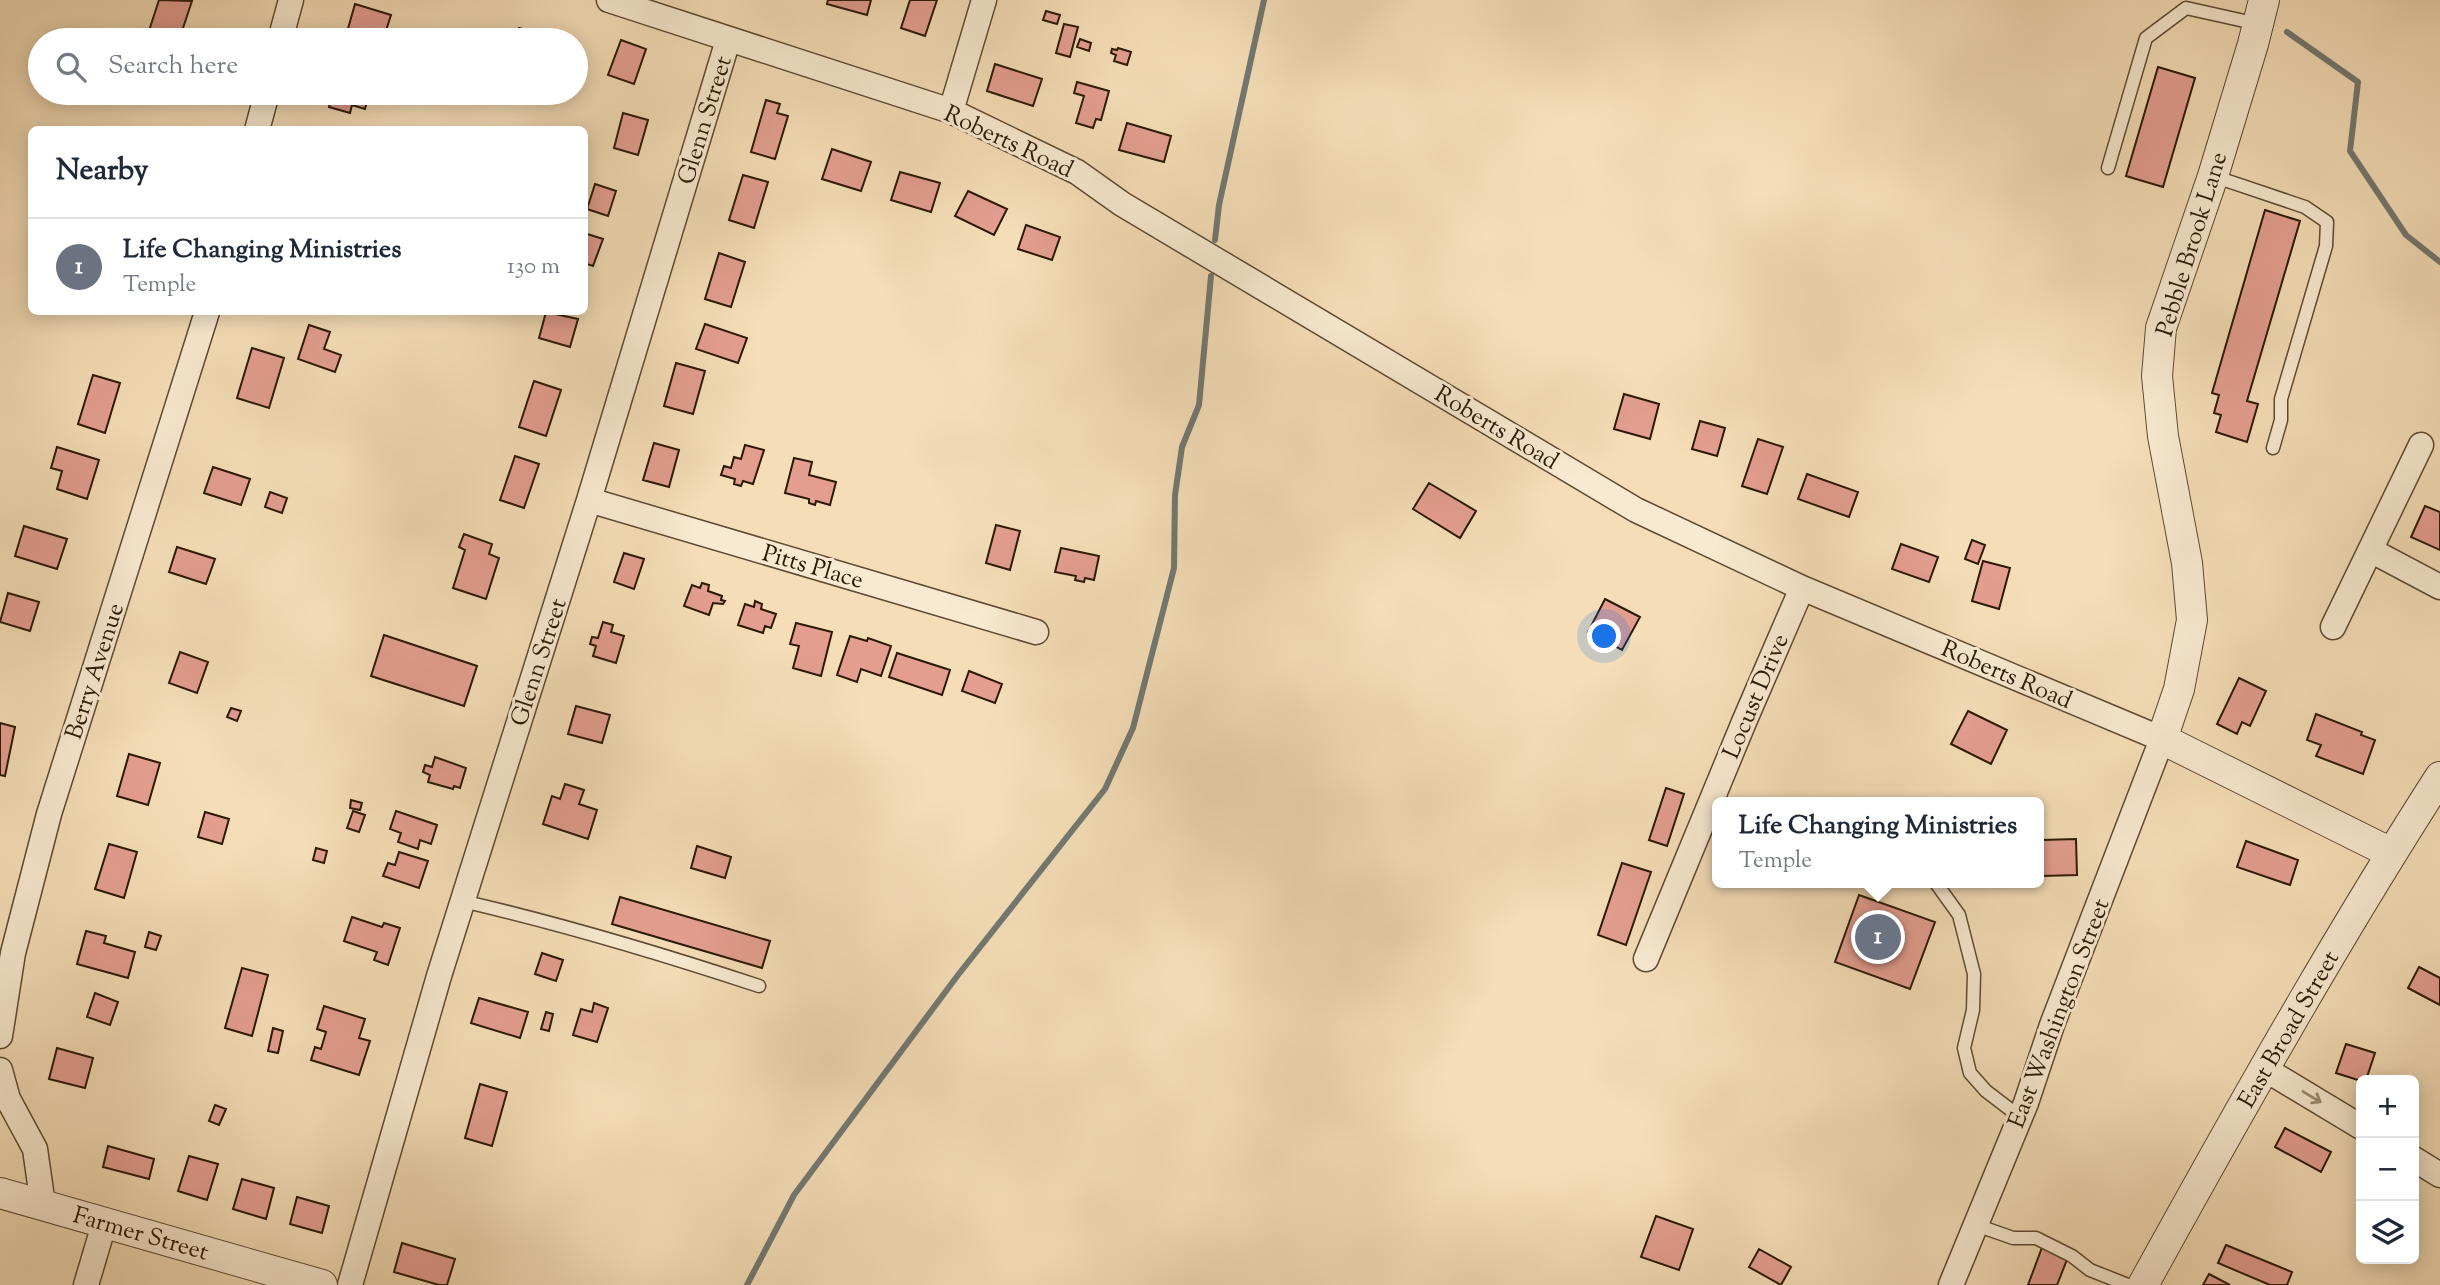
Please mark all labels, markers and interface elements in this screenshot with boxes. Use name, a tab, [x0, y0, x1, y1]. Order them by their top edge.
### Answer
search box	[28, 28, 588, 105]
icon: search	[52, 48, 90, 86]
text: Search here	[108, 48, 238, 85]
street label: Glenn Street	[670, 52, 742, 189]
street label: Roberts Road	[938, 98, 1079, 188]
street label: Pebble Brook Lane	[2149, 148, 2237, 341]
text: Nearby	[56, 150, 148, 193]
text: Life Changing Ministries	[123, 232, 401, 269]
text: 1	[75, 251, 83, 284]
text: 130 m	[507, 251, 560, 284]
text: Temple	[123, 269, 196, 302]
street label: Roberts Road	[1427, 378, 1565, 479]
street label: Pitts Place	[758, 537, 867, 599]
street label: Glenn Street	[503, 594, 577, 731]
street label: Berry Avenue	[58, 599, 134, 744]
your location	[1587, 619, 1621, 653]
street label: Locust Drive	[1715, 629, 1798, 765]
street label: Roberts Road	[1935, 633, 2077, 719]
popup	[1712, 797, 2044, 888]
text: Life Changing Ministries	[1739, 808, 2017, 845]
text: Temple	[1739, 845, 1812, 878]
street label: East Washington Street	[2000, 894, 2119, 1133]
pin: 1	[1855, 911, 1901, 963]
street label: East Broad Street	[2231, 945, 2349, 1115]
map controls	[2356, 1075, 2419, 1264]
button: +	[2356, 1075, 2419, 1138]
one-way arrow	[2302, 1091, 2322, 1105]
button: −	[2356, 1138, 2419, 1201]
street label: Farmer Street	[69, 1199, 212, 1270]
button: layers	[2356, 1201, 2419, 1264]

